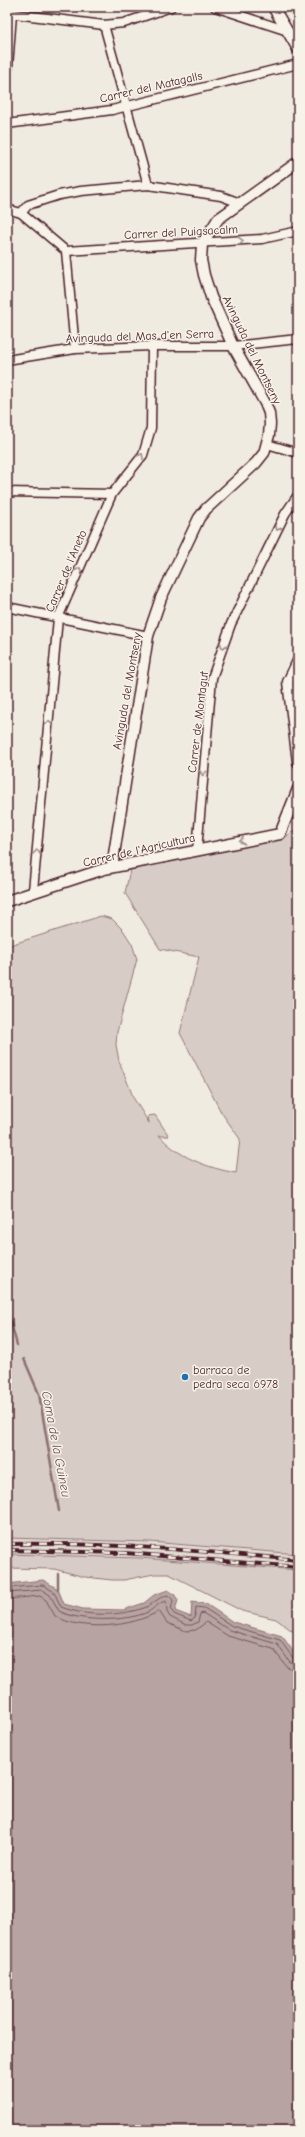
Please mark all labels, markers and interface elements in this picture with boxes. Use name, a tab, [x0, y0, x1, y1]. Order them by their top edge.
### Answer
street label: Carrer del Matagalls	[98, 68, 204, 106]
street label: Carrer del Puigsacalm	[124, 222, 238, 242]
one-way arrow	[238, 236, 244, 245]
street label: Avinguda del Montseny	[220, 294, 285, 407]
street label: Avinguda del Mas d'en Serra	[66, 326, 214, 346]
one-way arrow	[136, 454, 143, 461]
one-way arrow	[275, 524, 283, 531]
street label: Carrer de l'Aneto	[42, 528, 90, 614]
one-way arrow	[74, 566, 82, 574]
street label: Avinguda del Montseny	[110, 631, 144, 751]
one-way arrow	[219, 642, 228, 649]
street label: Carrer de Montagut	[185, 670, 211, 774]
one-way arrow	[44, 720, 53, 726]
one-way arrow	[199, 770, 208, 776]
street label: Carrer de l'Agricultura	[82, 830, 196, 870]
one-way arrow	[239, 837, 245, 845]
one-way arrow	[32, 849, 41, 855]
place label: barraca de pedra seca 6978	[193, 1363, 278, 1391]
marker: barraca de pedra seca 6978	[180, 1372, 190, 1382]
water label: Coma de la Guineu	[39, 1390, 74, 1499]

